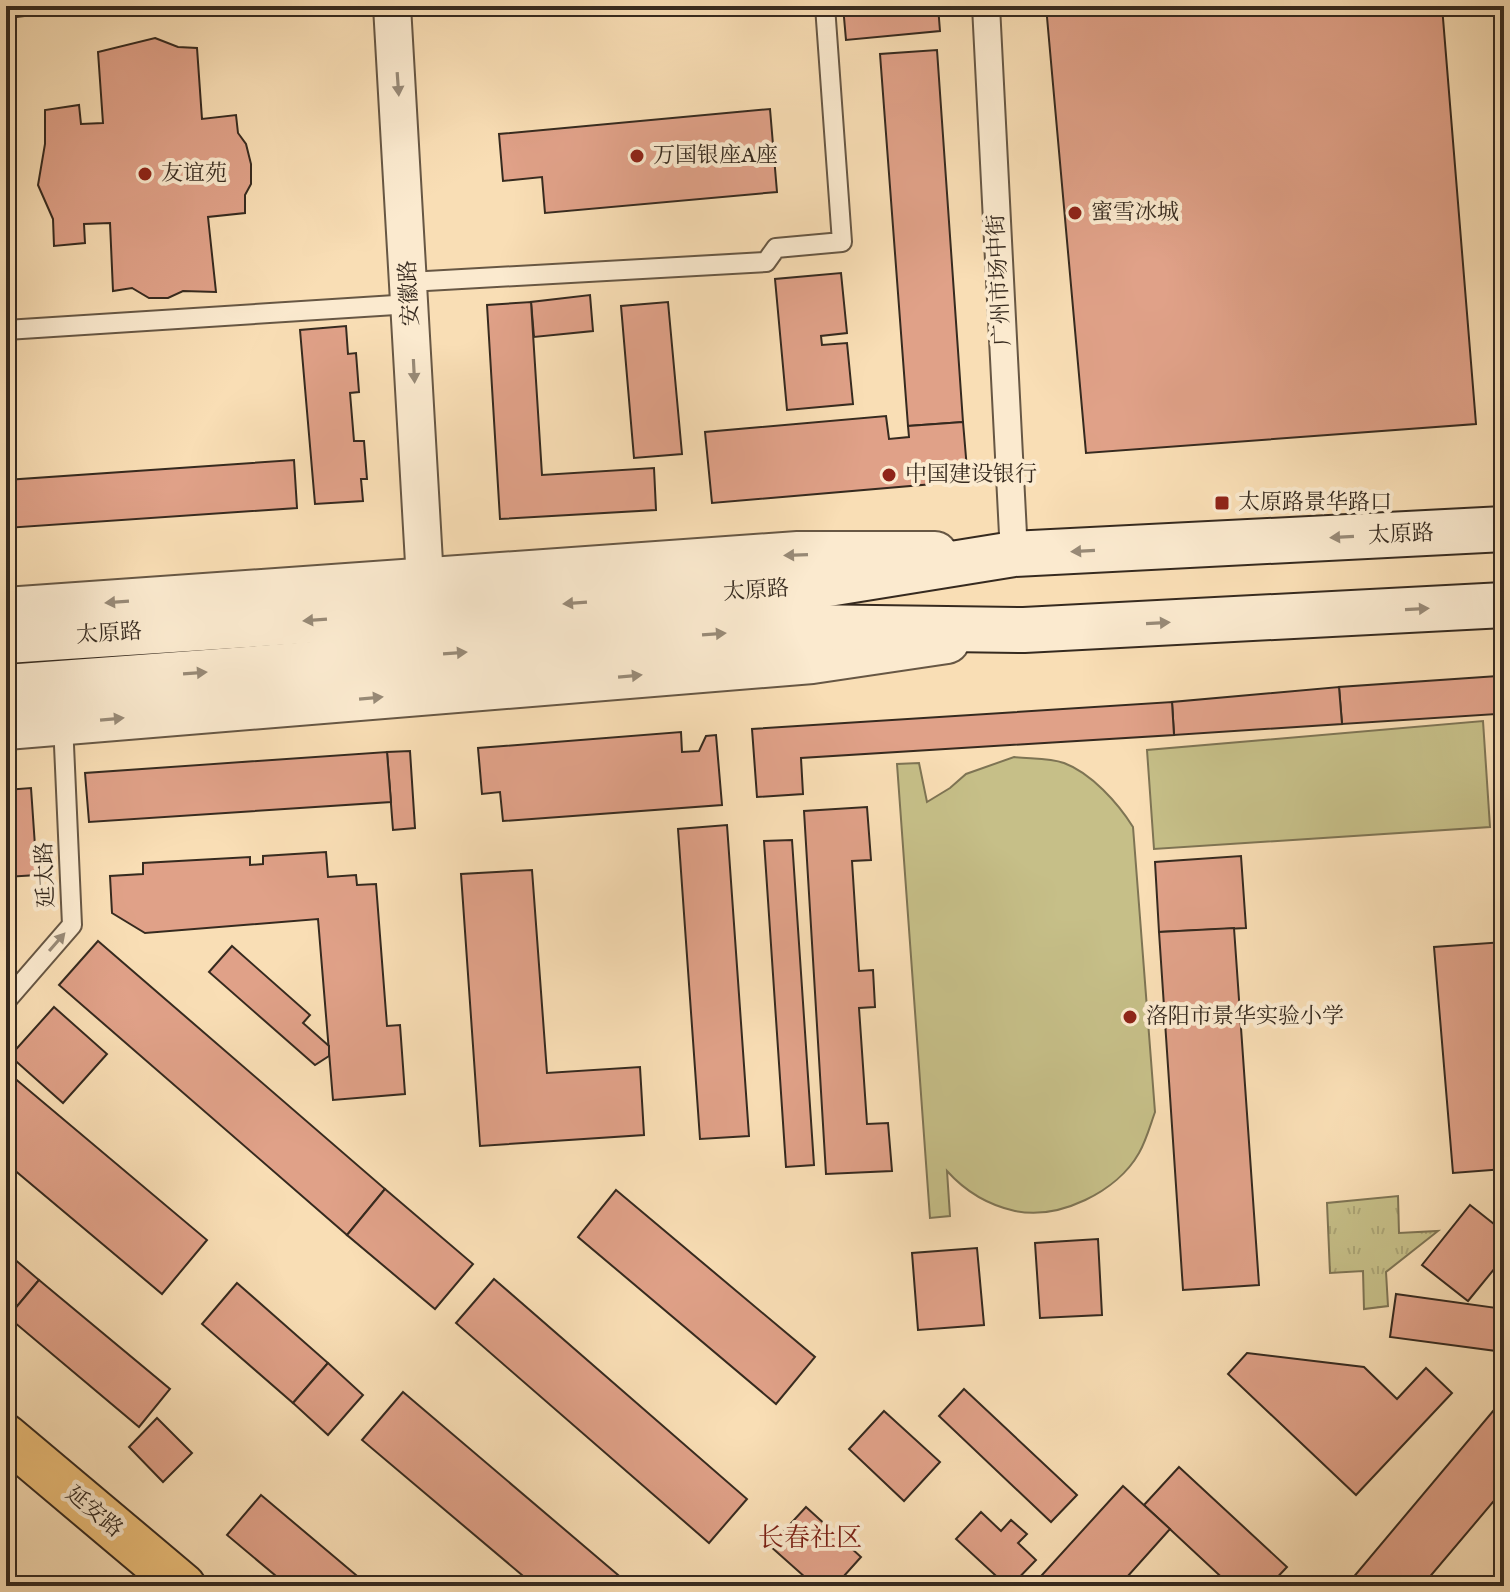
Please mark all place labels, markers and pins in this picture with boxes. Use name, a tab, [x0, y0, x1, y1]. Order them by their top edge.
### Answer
place label: 万国银座A座	[653, 142, 778, 170]
marker: 万国银座A座	[628, 147, 646, 165]
place label: 友谊苑	[161, 160, 227, 188]
marker: 友谊苑	[136, 165, 154, 183]
place label: 蜜雪冰城	[1091, 199, 1179, 227]
marker: 蜜雪冰城	[1066, 204, 1084, 222]
place label: 中国建设银行	[905, 461, 1037, 489]
marker: 中国建设银行	[880, 466, 898, 484]
place label: 太原路景华路口	[1238, 489, 1392, 517]
marker: 太原路景华路口	[1213, 494, 1231, 512]
place label: 洛阳市景华实验小学	[1146, 1003, 1344, 1031]
marker: 洛阳市景华实验小学	[1121, 1008, 1139, 1026]

